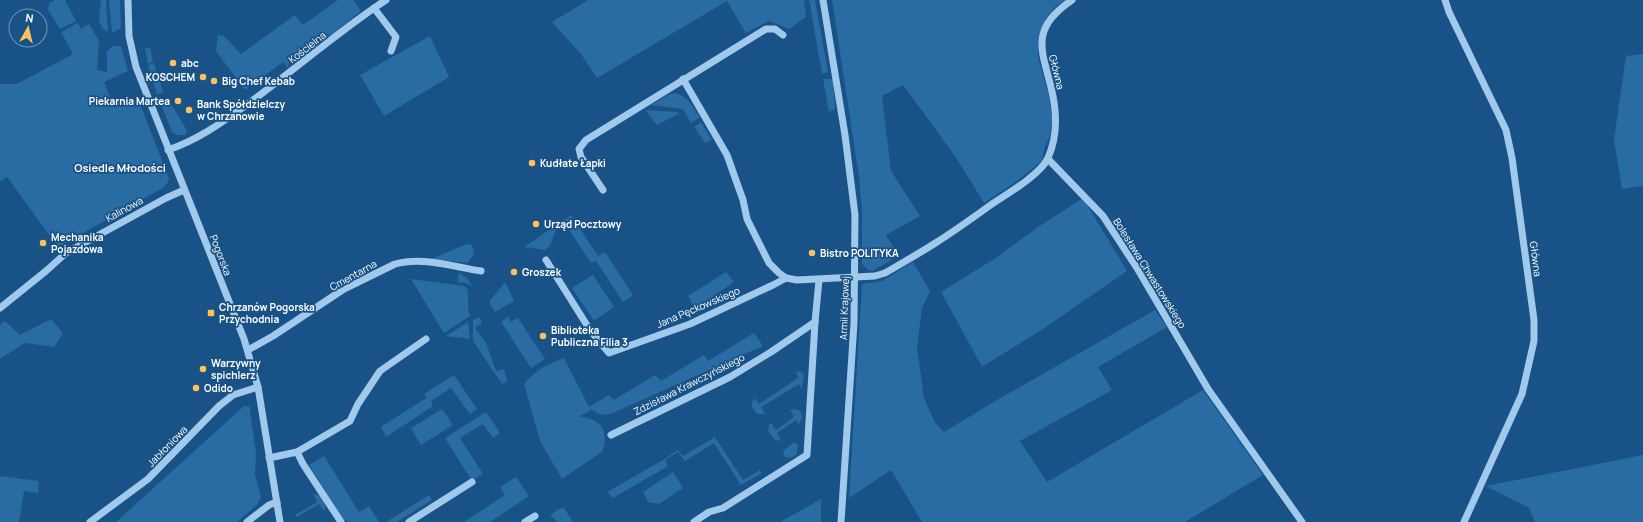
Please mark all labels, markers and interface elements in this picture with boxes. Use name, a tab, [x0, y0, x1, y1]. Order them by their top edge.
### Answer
north arrow	[8, 8, 48, 48]
text: N	[25, 10, 35, 26]
street label: Kościelna	[285, 28, 329, 66]
street label: Główna	[1046, 53, 1068, 91]
place label: abc	[181, 56, 199, 70]
marker: abc	[168, 58, 178, 68]
place label: KOSCHEM	[146, 70, 195, 84]
marker: KOSCHEM	[198, 72, 208, 82]
place label: Big Chef Kebab	[222, 74, 295, 88]
marker: Big Chef Kebab	[209, 76, 219, 86]
place label: Piekarnia Martea	[89, 94, 170, 108]
marker: Piekarnia Martea	[173, 96, 183, 106]
place label: Bank Spółdzielczy w Chrzanowie	[197, 97, 286, 123]
marker: Bank Spółdzielczy w Chrzanowie	[184, 105, 194, 115]
place label: Kudłate Łapki	[540, 156, 606, 170]
marker: Kudłate Łapki	[527, 158, 537, 168]
district label: Osiedle Młodości	[74, 160, 166, 175]
street label: Kalinowa	[103, 193, 145, 225]
street label: Bolesława Chwastowskiego	[1110, 215, 1190, 331]
place label: Urząd Pocztowy	[544, 217, 622, 231]
marker: Urząd Pocztowy	[531, 219, 541, 229]
place label: Mechanika Pojazdowa	[51, 230, 104, 256]
street label: Pogorska	[207, 232, 235, 278]
marker: Mechanika Pojazdowa	[38, 238, 48, 248]
street label: Główna	[1527, 241, 1545, 277]
place label: Bistro POLITYKA	[820, 246, 899, 260]
marker: Bistro POLITYKA	[807, 248, 817, 258]
street label: Cmentarna	[327, 256, 379, 294]
place label: Groszek	[522, 265, 562, 279]
marker: Groszek	[509, 267, 519, 277]
street label: Armii Krajowej	[836, 276, 852, 340]
street label: Jana Pęckowskiego	[654, 283, 742, 331]
place label: Chrzanów Pogorska Przychodnia	[219, 300, 315, 326]
marker: Chrzanów Pogorska Przychodnia	[206, 308, 216, 318]
place label: Biblioteka Publiczna Filia 3	[551, 323, 628, 349]
marker: Biblioteka Publiczna Filia 3	[538, 331, 548, 341]
street label: Zdzisława Krawczyńskiego	[631, 350, 747, 418]
place label: Warzywny spichlerz	[211, 356, 261, 382]
marker: Warzywny spichlerz	[198, 364, 208, 374]
place label: Odido	[204, 381, 233, 395]
marker: Odido	[191, 383, 201, 393]
street label: Jabłoniowa	[144, 422, 190, 470]

